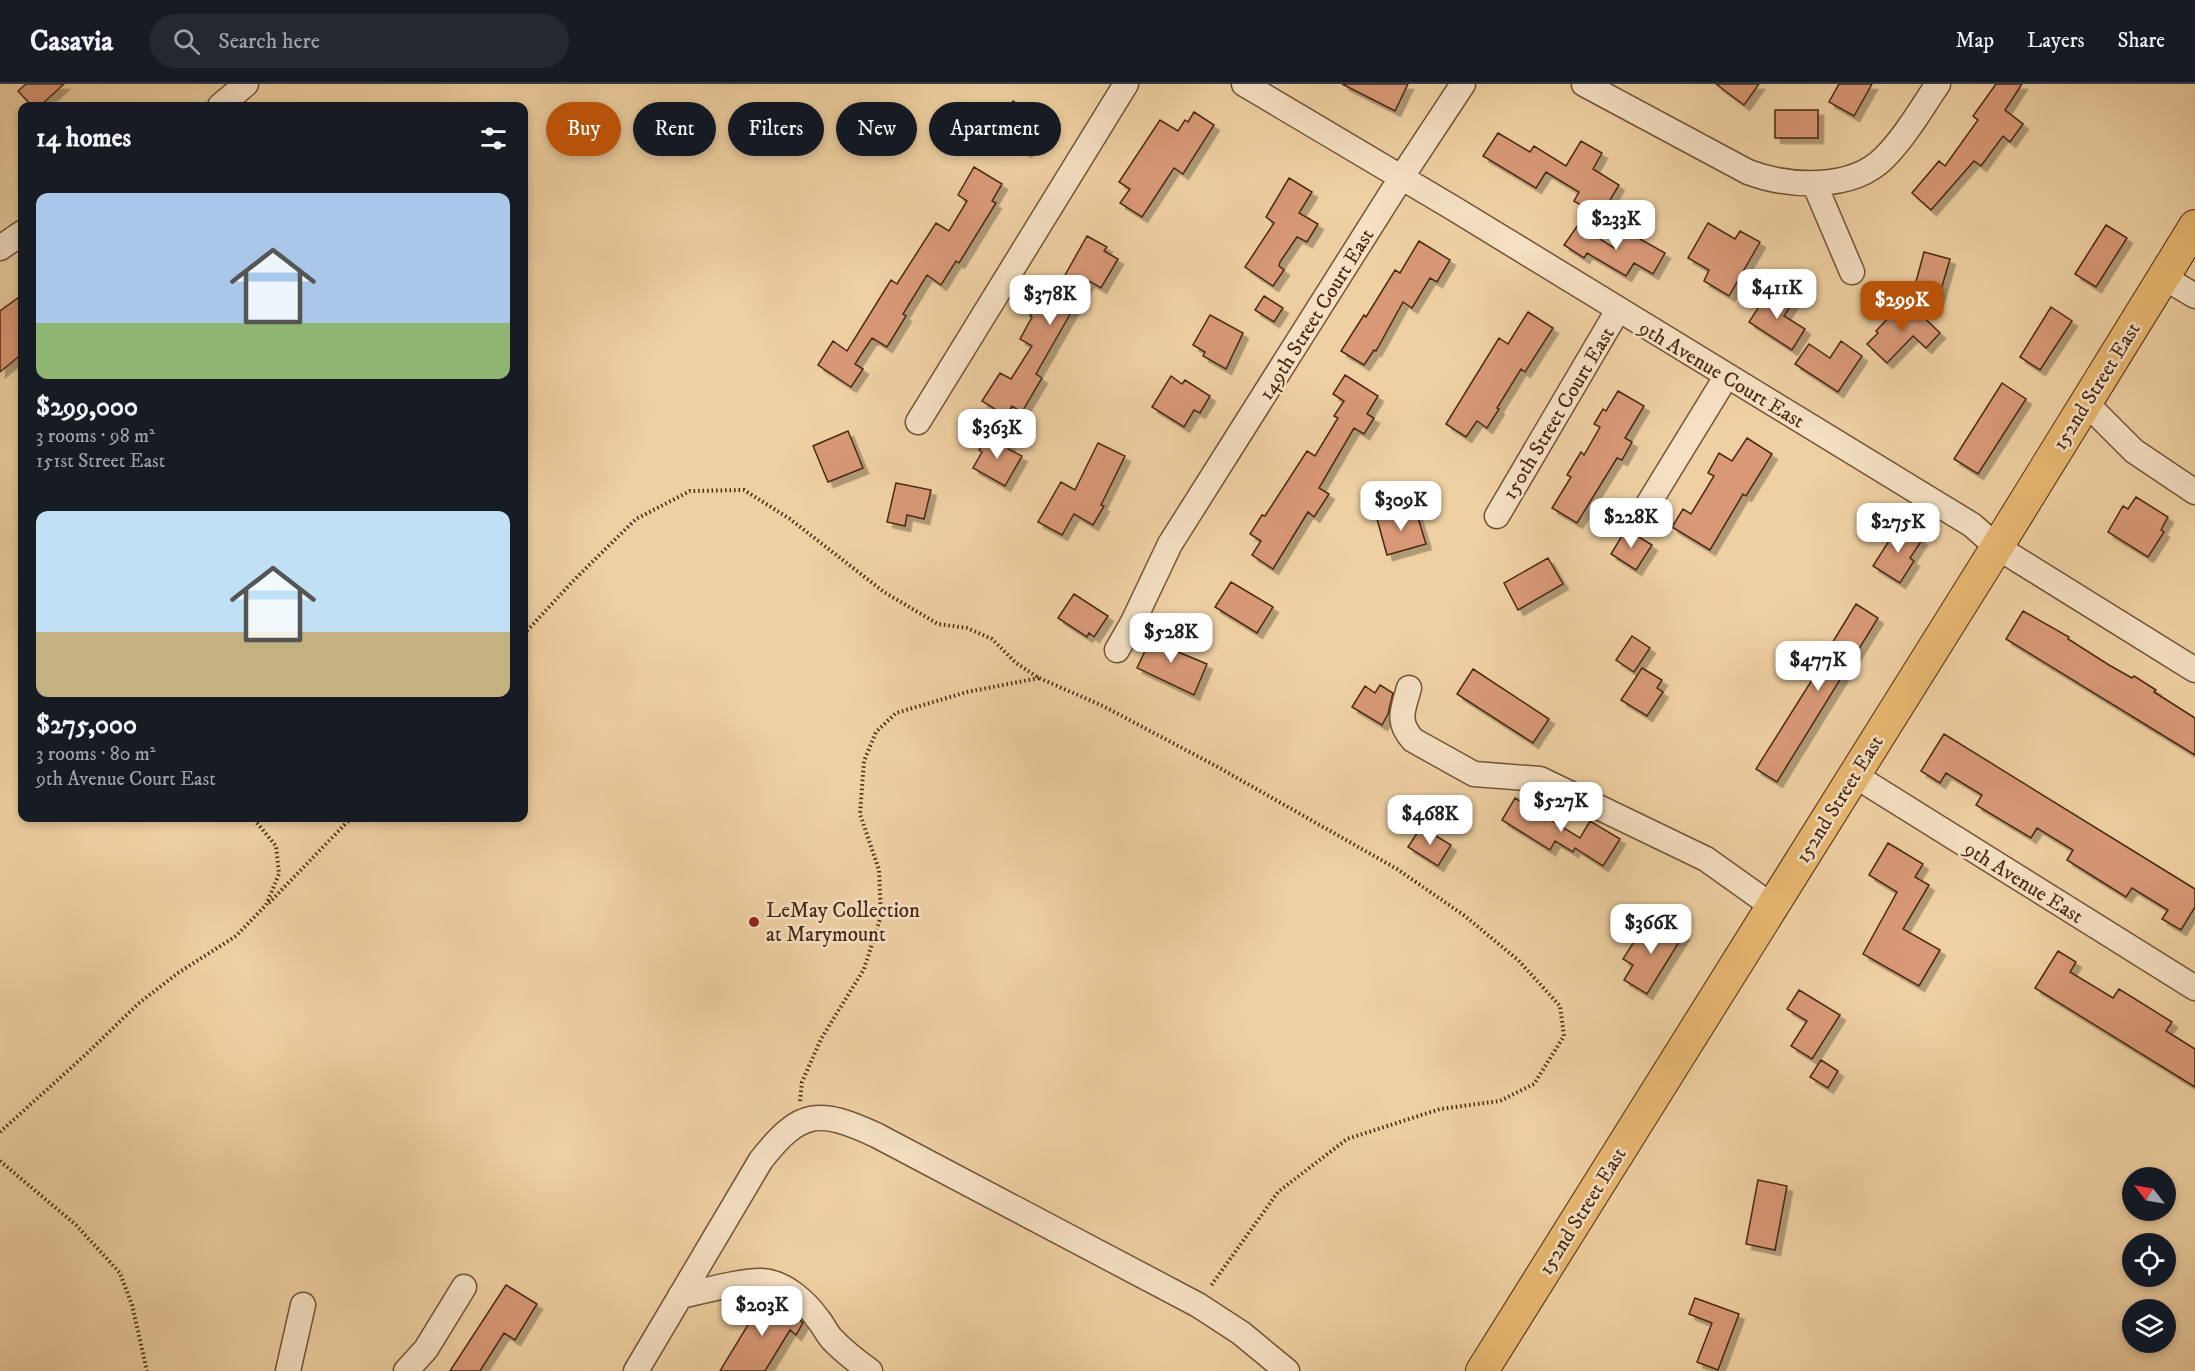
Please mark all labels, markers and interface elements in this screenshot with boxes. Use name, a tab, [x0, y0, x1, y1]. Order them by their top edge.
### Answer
search box	[149, 14, 569, 68]
text: Casavia	[30, 24, 113, 59]
icon: search	[170, 25, 203, 58]
text: Search here	[218, 28, 320, 55]
text: Map	[1955, 28, 1994, 54]
text: Layers	[2027, 28, 2085, 54]
text: Share	[2118, 28, 2165, 54]
chip: Buy	[546, 102, 621, 156]
chip: Rent	[633, 102, 716, 156]
chip: Filters	[728, 102, 824, 156]
chip: New	[836, 102, 917, 156]
chip: Apartment	[929, 102, 1061, 156]
text: 14 homes	[36, 122, 131, 155]
icon: filters	[477, 122, 510, 155]
pin: $233K	[1574, 200, 1658, 251]
text: $233K	[1591, 207, 1641, 232]
street label: 149th Street Court East	[1253, 224, 1380, 405]
icon: home	[219, 232, 327, 340]
pin: $411K	[1735, 269, 1819, 320]
pin: $378K	[1008, 275, 1092, 326]
text: $411K	[1751, 276, 1803, 301]
pin: $299K	[1860, 281, 1944, 332]
text: $378K	[1024, 282, 1076, 307]
text: $299K	[1875, 288, 1929, 313]
street label: 9th Avenue Court East	[1633, 315, 1809, 435]
street label: 152nd Street East	[2047, 318, 2147, 455]
street label: 150th Street Court East	[1497, 322, 1621, 504]
text: $299,000	[36, 391, 138, 424]
pin: $363K	[955, 409, 1039, 460]
text: $363K	[972, 416, 1022, 441]
text: 3 rooms · 98 m²	[36, 424, 155, 449]
text: 151st Street East	[36, 449, 165, 474]
pin: $309K	[1359, 481, 1443, 532]
text: $309K	[1374, 488, 1428, 513]
pin: $228K	[1589, 498, 1673, 549]
pin: $275K	[1856, 503, 1940, 554]
text: $228K	[1604, 505, 1658, 530]
text: $275K	[1871, 510, 1925, 535]
icon: home	[219, 550, 327, 658]
pin: $528K	[1129, 613, 1213, 664]
text: $528K	[1144, 620, 1198, 645]
pin: $477K	[1776, 641, 1860, 692]
text: $477K	[1790, 648, 1846, 673]
text: $275,000	[36, 709, 137, 742]
street label: 152nd Street East	[1790, 731, 1890, 868]
text: 3 rooms · 80 m²	[36, 742, 156, 767]
text: 9th Avenue Court East	[36, 767, 216, 792]
pin: $527K	[1519, 782, 1603, 833]
text: $527K	[1534, 789, 1588, 814]
pin: $468K	[1388, 795, 1472, 846]
text: $468K	[1402, 802, 1458, 827]
street label: 9th Avenue East	[1958, 835, 2088, 930]
place label: LeMay Collection at Marymount	[766, 898, 920, 948]
pin: $366K	[1609, 904, 1693, 955]
text: $366K	[1624, 911, 1678, 936]
marker: LeMay Collection at Marymount	[747, 915, 761, 929]
street label: 152nd Street East	[1533, 1143, 1633, 1280]
north arrow	[2122, 1167, 2176, 1221]
map controls	[2122, 1167, 2176, 1353]
button: locate	[2122, 1233, 2176, 1287]
pin: $203K	[720, 1286, 804, 1337]
text: $203K	[735, 1293, 789, 1318]
button: layers	[2122, 1299, 2176, 1353]

